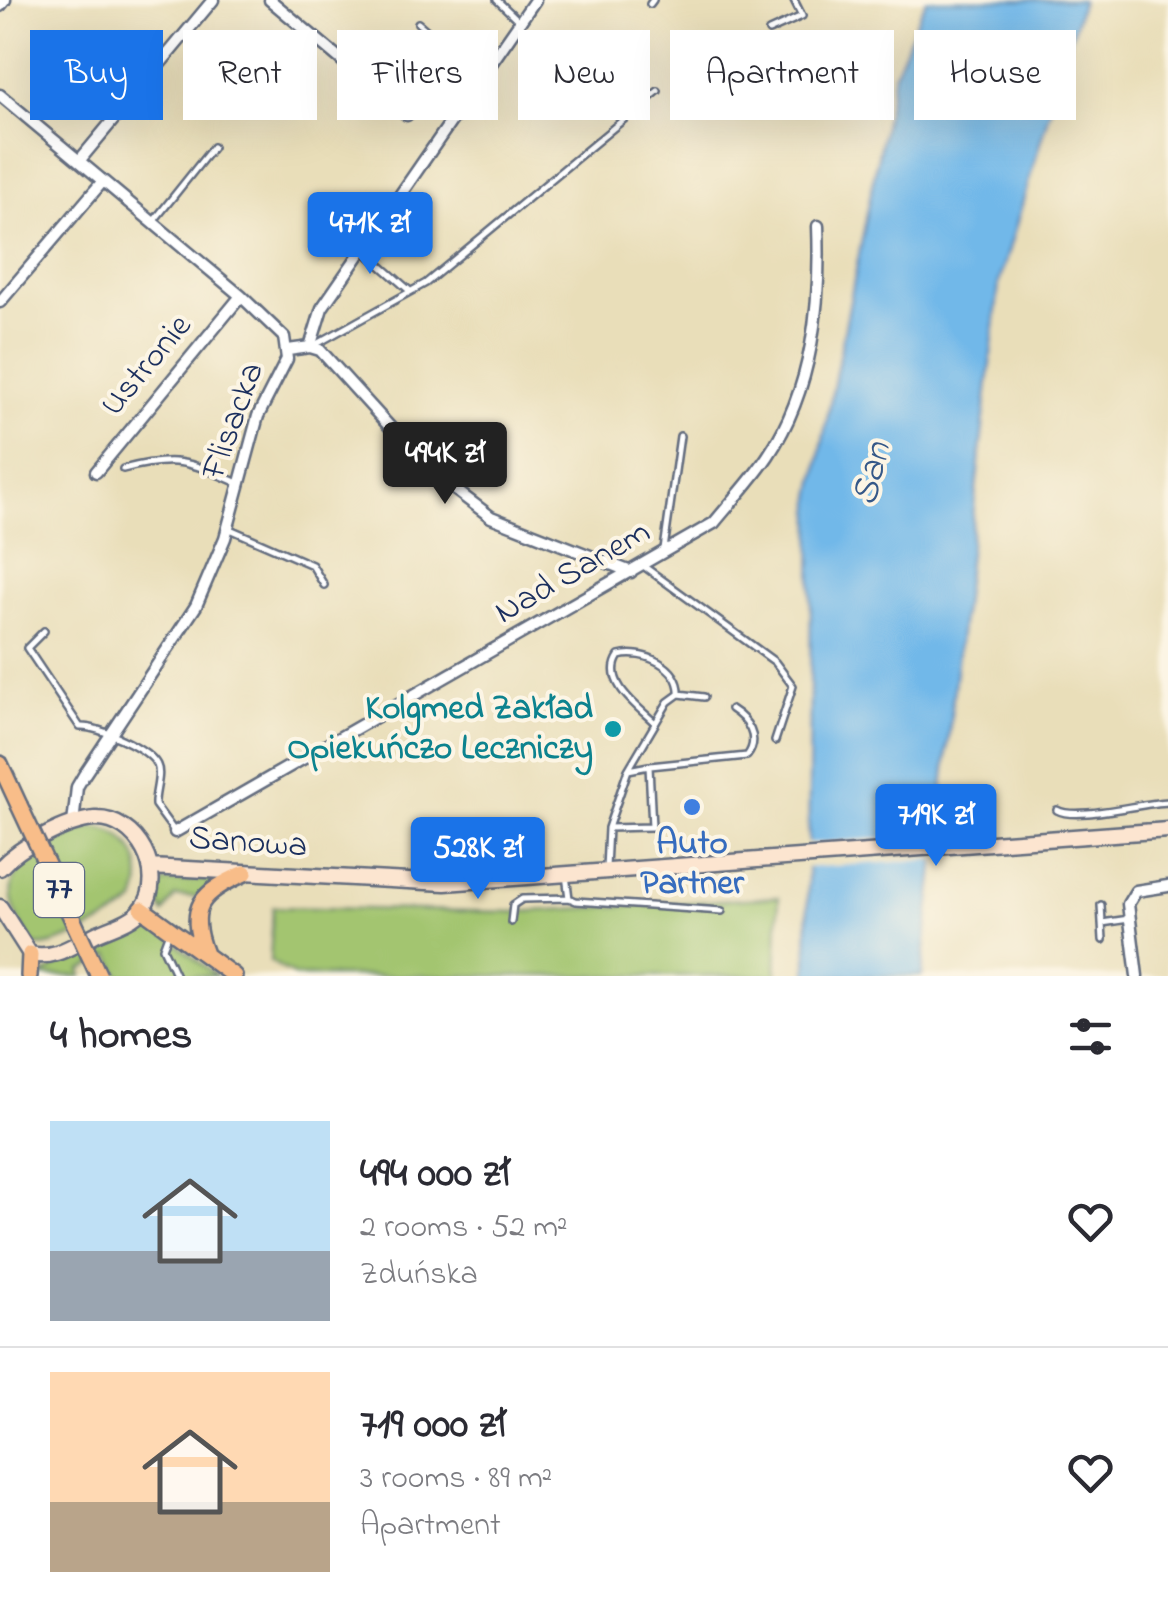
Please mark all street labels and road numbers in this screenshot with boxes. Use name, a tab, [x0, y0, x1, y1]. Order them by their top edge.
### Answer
street label: Ustronie	[89, 303, 205, 428]
street label: Flisacka	[189, 355, 279, 488]
street label: Nad Sanem	[486, 508, 660, 638]
street label: Sanowa	[187, 813, 309, 873]
road number: 77	[34, 863, 84, 917]

